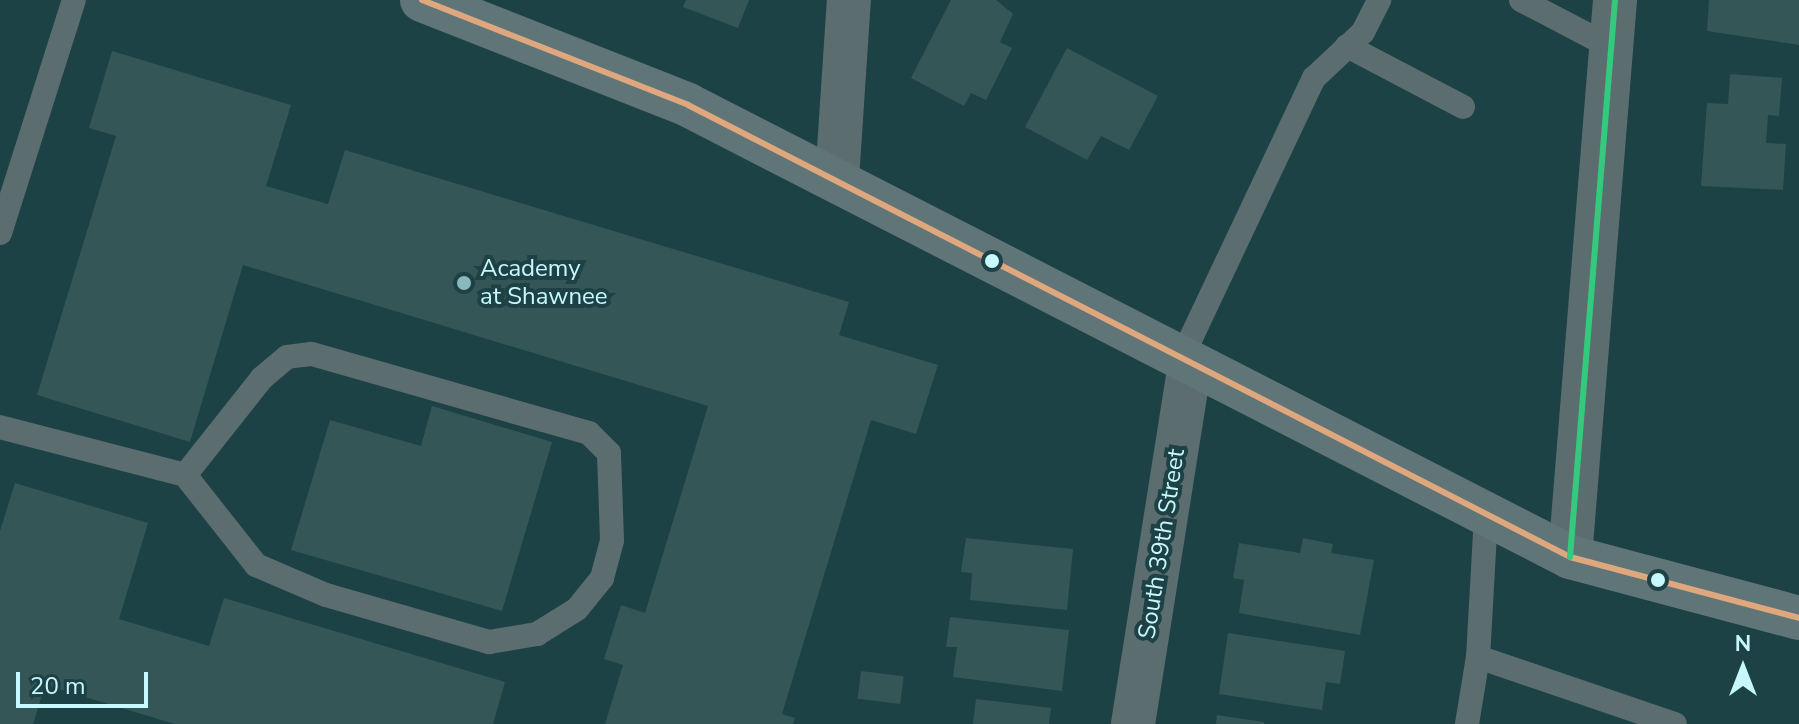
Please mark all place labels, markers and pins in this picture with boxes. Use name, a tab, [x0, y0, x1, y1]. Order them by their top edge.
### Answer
unlabelled marker	[984, 253, 1000, 269]
place label: Academy at Shawnee	[480, 255, 608, 311]
marker: Academy at Shawnee	[455, 274, 473, 292]
unlabelled marker	[1650, 572, 1666, 588]

